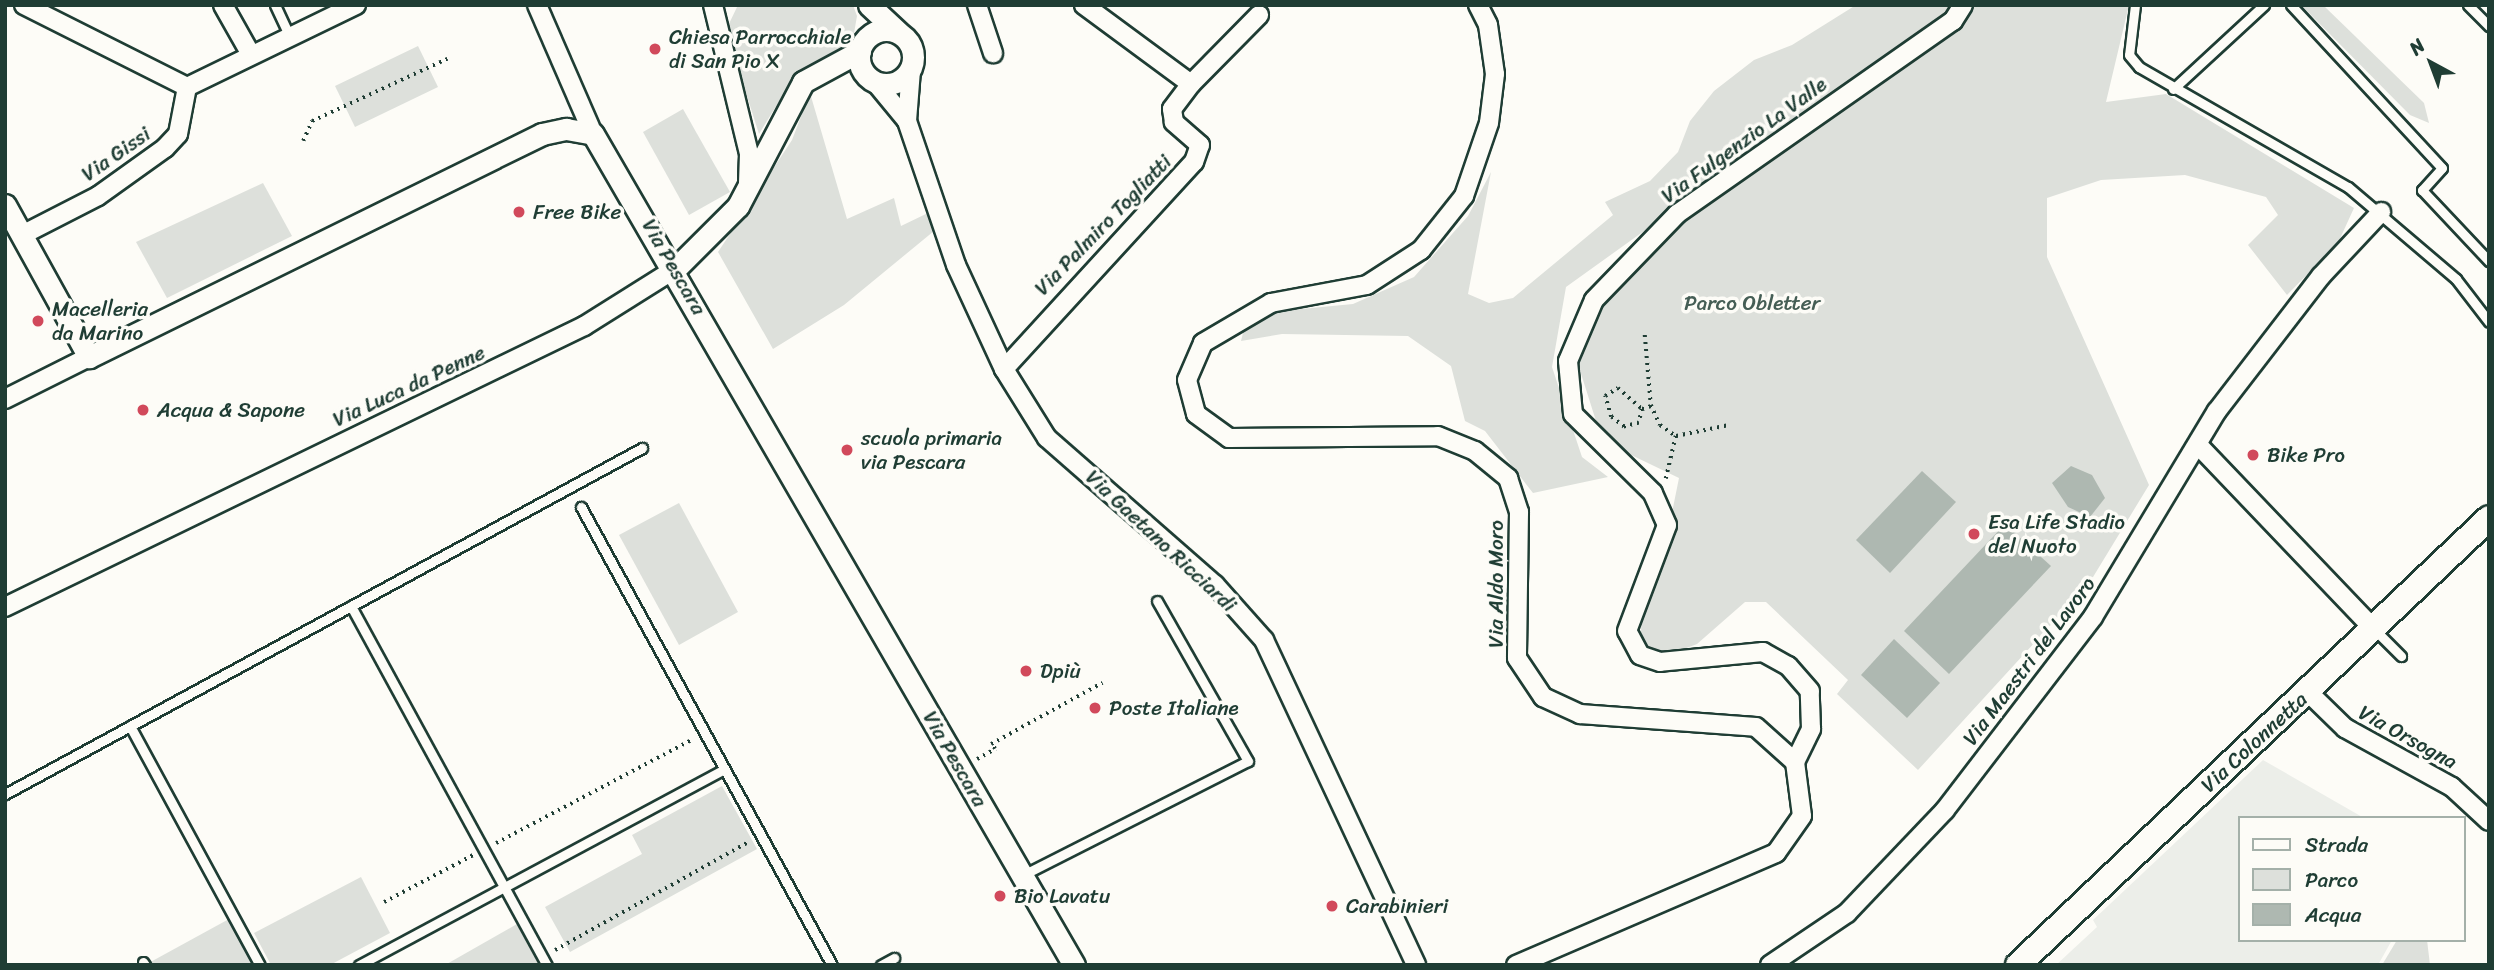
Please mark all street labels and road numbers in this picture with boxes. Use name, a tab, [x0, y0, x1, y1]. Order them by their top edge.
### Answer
street label: Via Fulgenzio La Valle	[1657, 72, 1831, 208]
street label: Via Gissi	[77, 121, 155, 187]
street label: Via Palmiro Togliatti	[1029, 149, 1177, 301]
street label: Via Pescara	[636, 214, 712, 320]
street label: Via Luca da Penne	[329, 340, 489, 432]
street label: Via Gaetano Ricciardi	[1080, 465, 1242, 617]
street label: Via Aldo Moro	[1483, 520, 1509, 648]
street label: Via Maestri del Lavoro	[1957, 572, 2101, 750]
street label: Via Colonnetta	[2196, 687, 2312, 797]
street label: Via Orsogna	[2354, 699, 2462, 775]
street label: Via Pescara	[917, 706, 993, 812]

